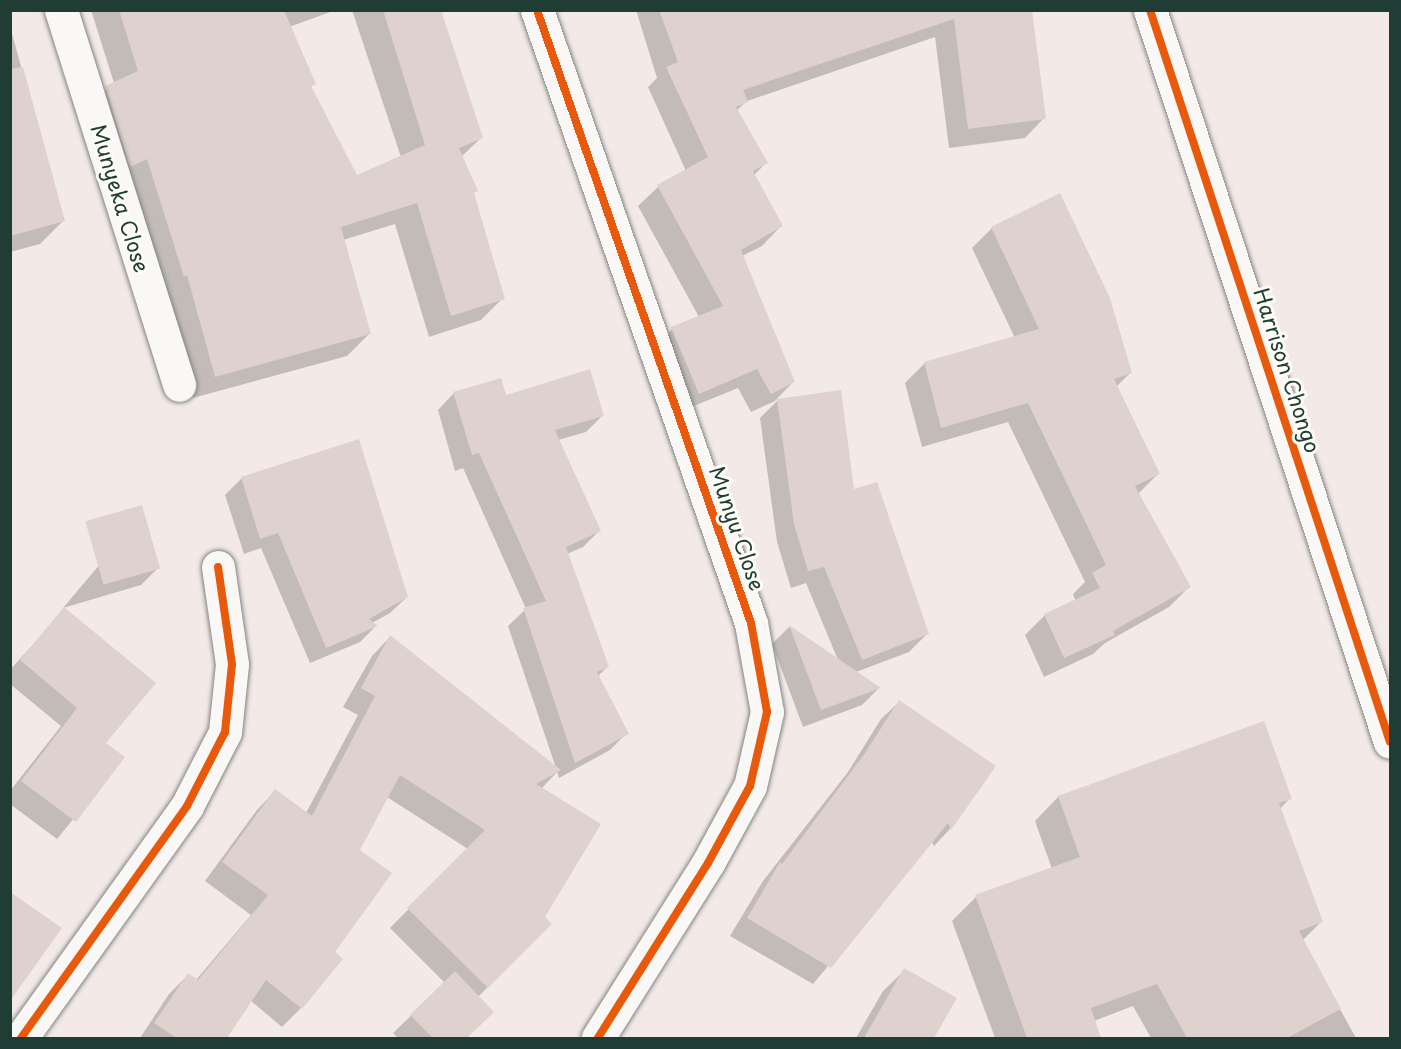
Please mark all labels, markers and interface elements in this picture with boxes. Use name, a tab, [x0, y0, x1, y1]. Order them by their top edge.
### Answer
street label: Munyeka Close	[86, 120, 156, 276]
street label: Harrison Chongo	[1249, 284, 1327, 456]
street label: Munyu Close	[705, 462, 771, 594]

